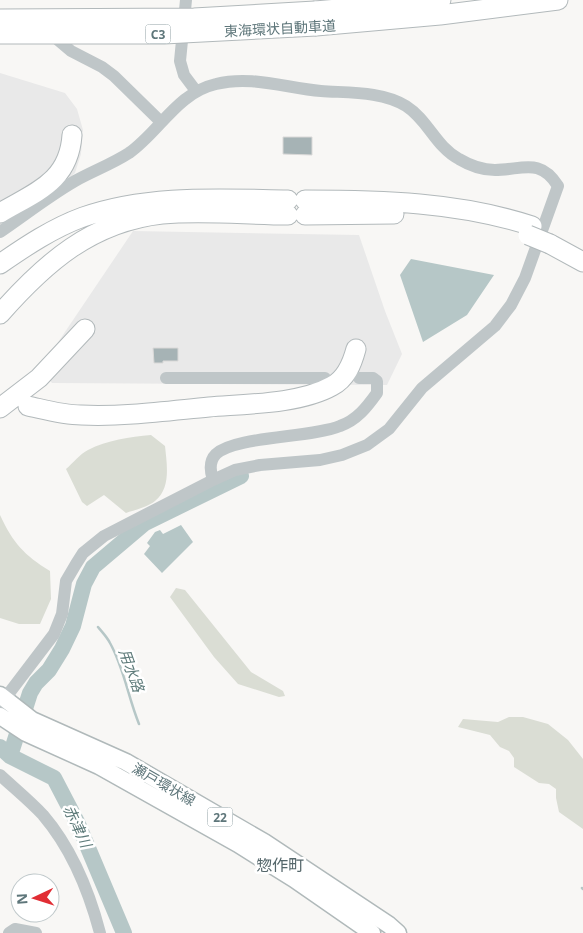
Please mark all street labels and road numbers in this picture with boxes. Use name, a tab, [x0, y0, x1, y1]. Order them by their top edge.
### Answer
street label: 東海環状自動車道	[224, 16, 336, 40]
road number: C3	[146, 24, 170, 44]
street label: 瀬戸環状線	[129, 758, 199, 810]
road number: 22	[208, 808, 232, 826]

